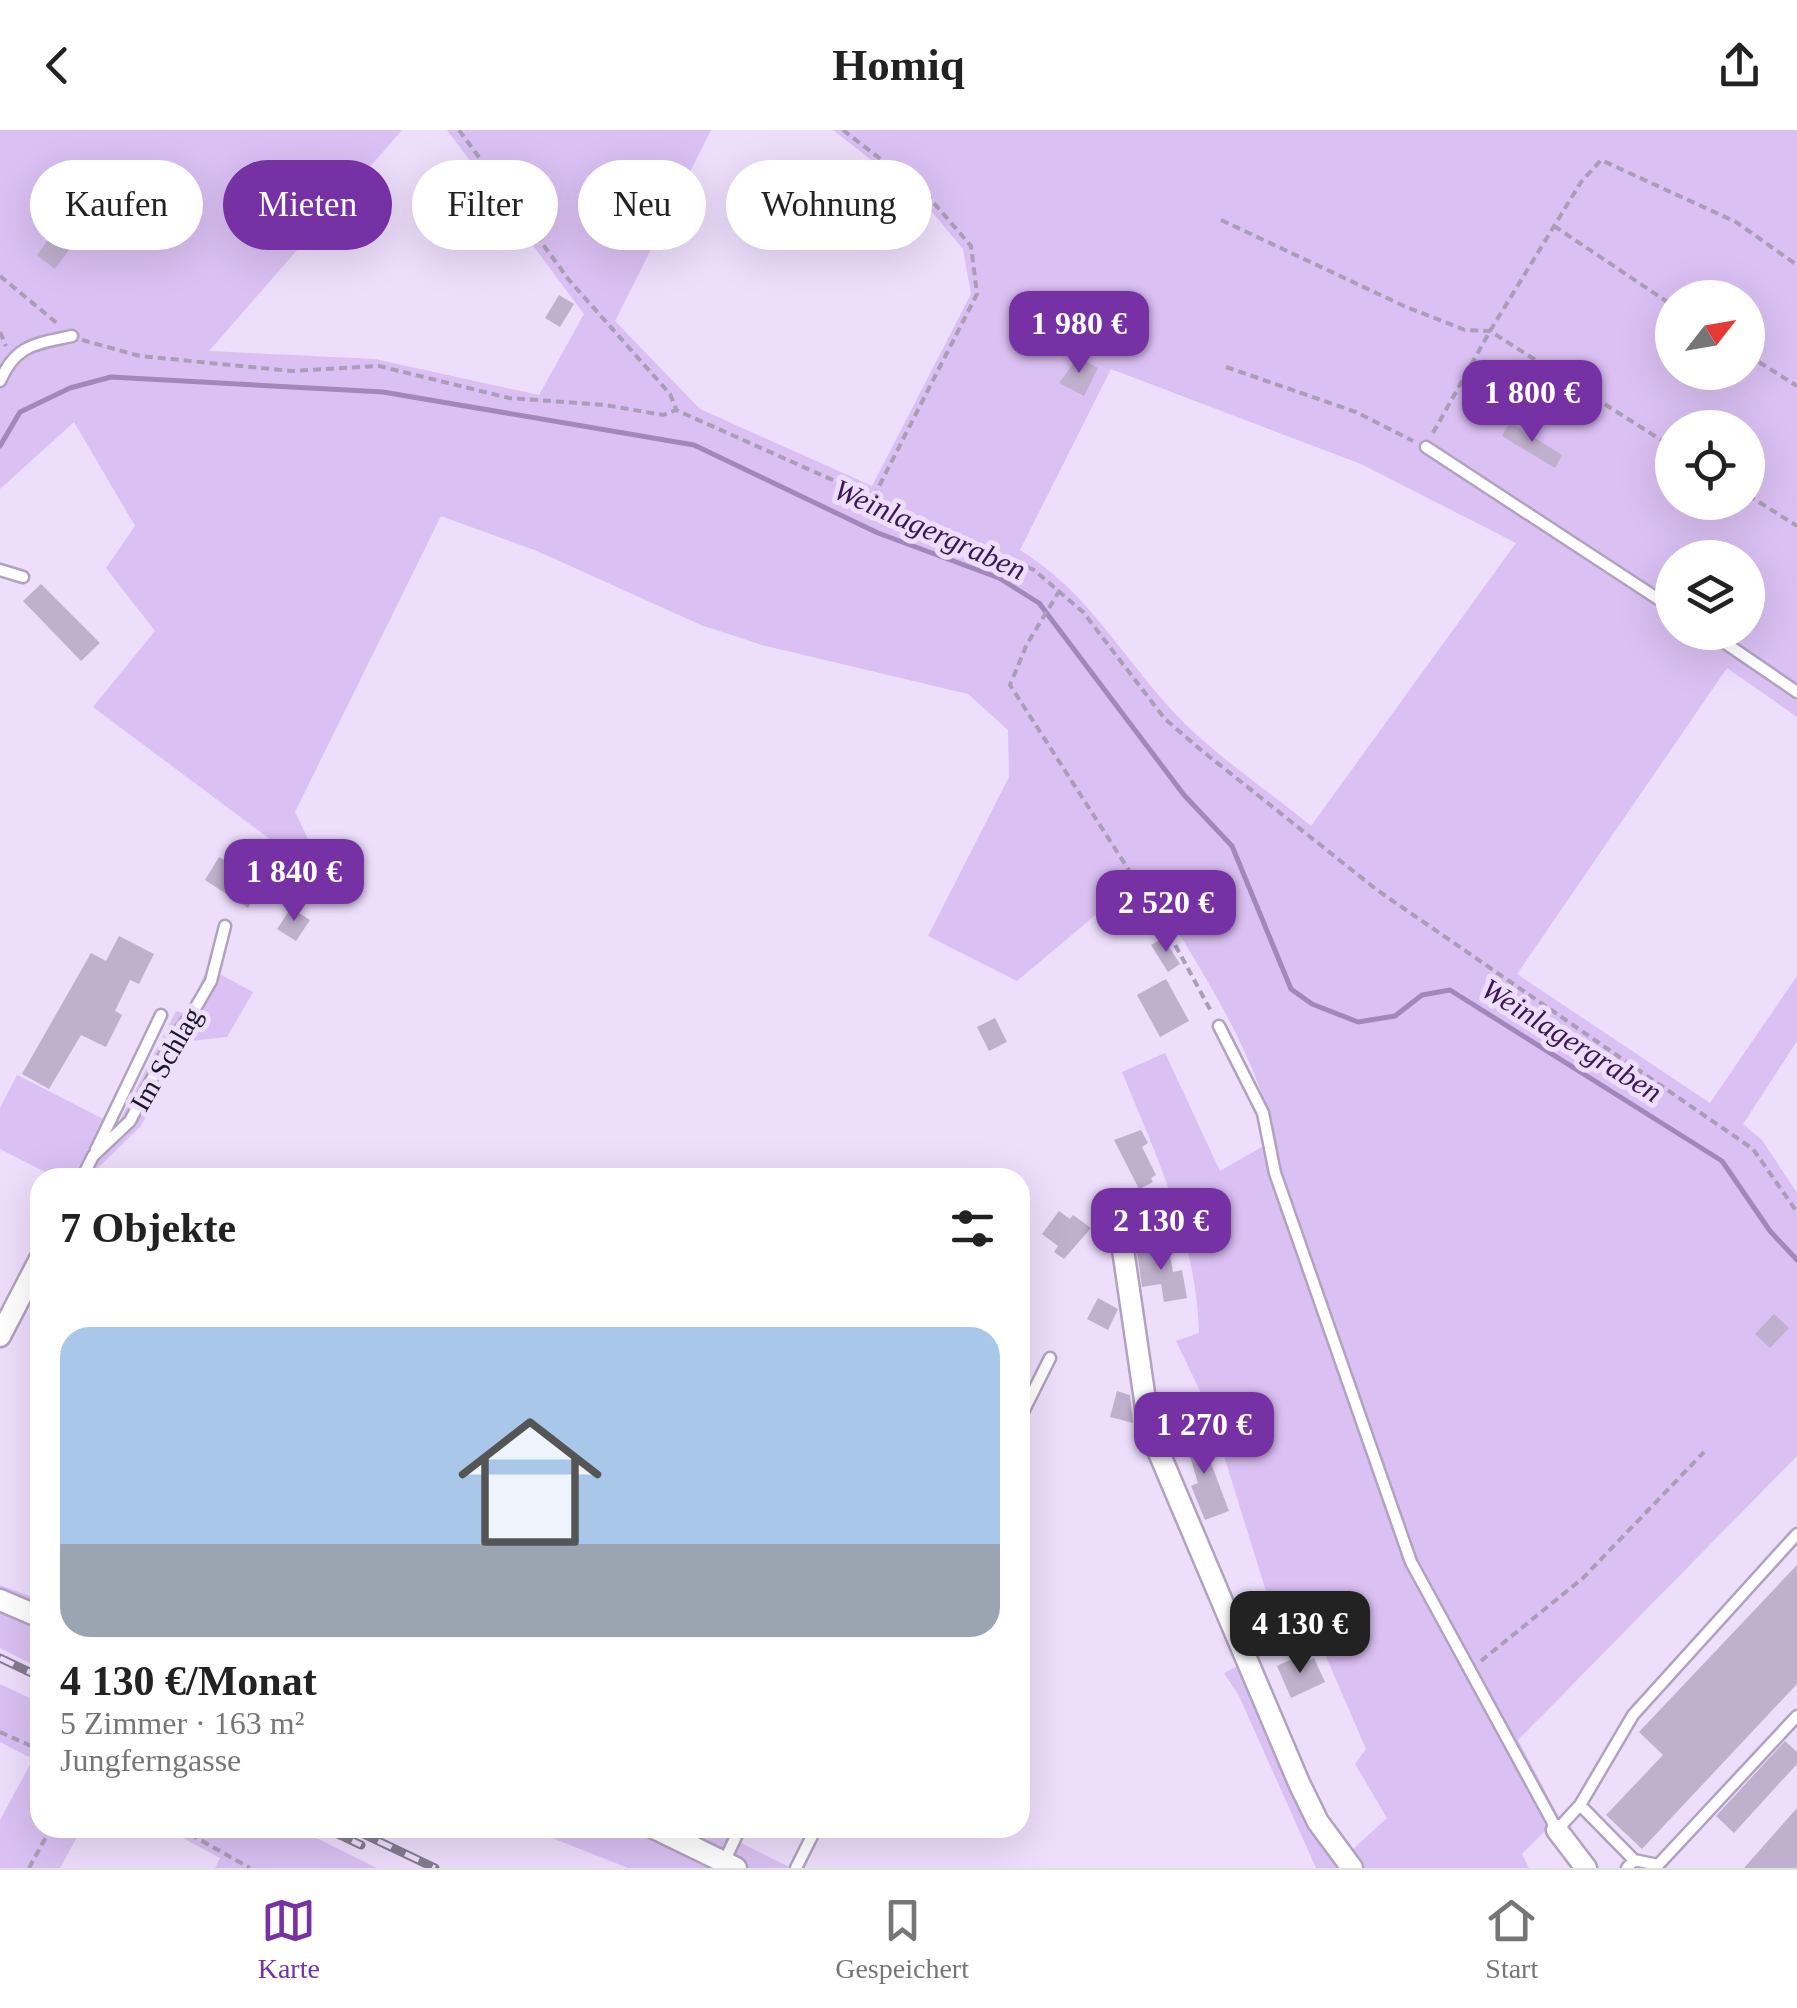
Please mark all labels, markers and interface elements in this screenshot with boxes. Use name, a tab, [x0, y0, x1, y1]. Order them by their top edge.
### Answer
icon: back	[30, 38, 85, 93]
icon: share	[1712, 38, 1767, 93]
text: Homiq	[832, 40, 965, 90]
chip: Kaufen	[30, 160, 203, 250]
chip: Mieten	[223, 160, 392, 250]
chip: Filter	[412, 160, 558, 250]
chip: Neu	[578, 160, 706, 250]
chip: Wohnung	[726, 160, 932, 250]
north arrow	[1655, 280, 1765, 390]
map controls	[1655, 280, 1765, 650]
pin: 1 980 €	[987, 291, 1171, 376]
text: 1 980 €	[1031, 305, 1127, 341]
pin: 1 800 €	[1440, 360, 1624, 445]
text: 1 800 €	[1484, 374, 1580, 410]
button: locate	[1655, 410, 1765, 520]
water label: Weinlagergraben	[829, 472, 1031, 586]
button: layers	[1655, 540, 1765, 650]
pin: 1 840 €	[202, 839, 386, 924]
text: 1 840 €	[246, 853, 342, 889]
pin: 2 520 €	[1074, 870, 1258, 955]
text: 2 520 €	[1118, 884, 1214, 920]
water label: Weinlagergraben	[1476, 971, 1668, 1109]
street label: Im Schlag	[124, 1002, 208, 1116]
pin: 2 130 €	[1069, 1188, 1253, 1273]
icon: filters	[945, 1201, 1000, 1256]
text: 2 130 €	[1113, 1202, 1209, 1238]
text: 7 Objekte	[60, 1205, 236, 1251]
icon: home	[440, 1392, 620, 1572]
pin: 1 270 €	[1112, 1392, 1296, 1477]
text: 1 270 €	[1156, 1406, 1252, 1442]
pin: 4 130 €	[1208, 1591, 1392, 1676]
text: 4 130 €	[1252, 1605, 1348, 1641]
text: 4 130 €/Monat	[60, 1658, 317, 1704]
text: 5 Zimmer · 163 m²	[60, 1705, 304, 1741]
text: Jungferngasse	[60, 1742, 241, 1778]
tab: Karte	[258, 1893, 320, 1985]
tab: Gespeichert	[835, 1893, 969, 1985]
tab: Start	[1484, 1893, 1539, 1985]

